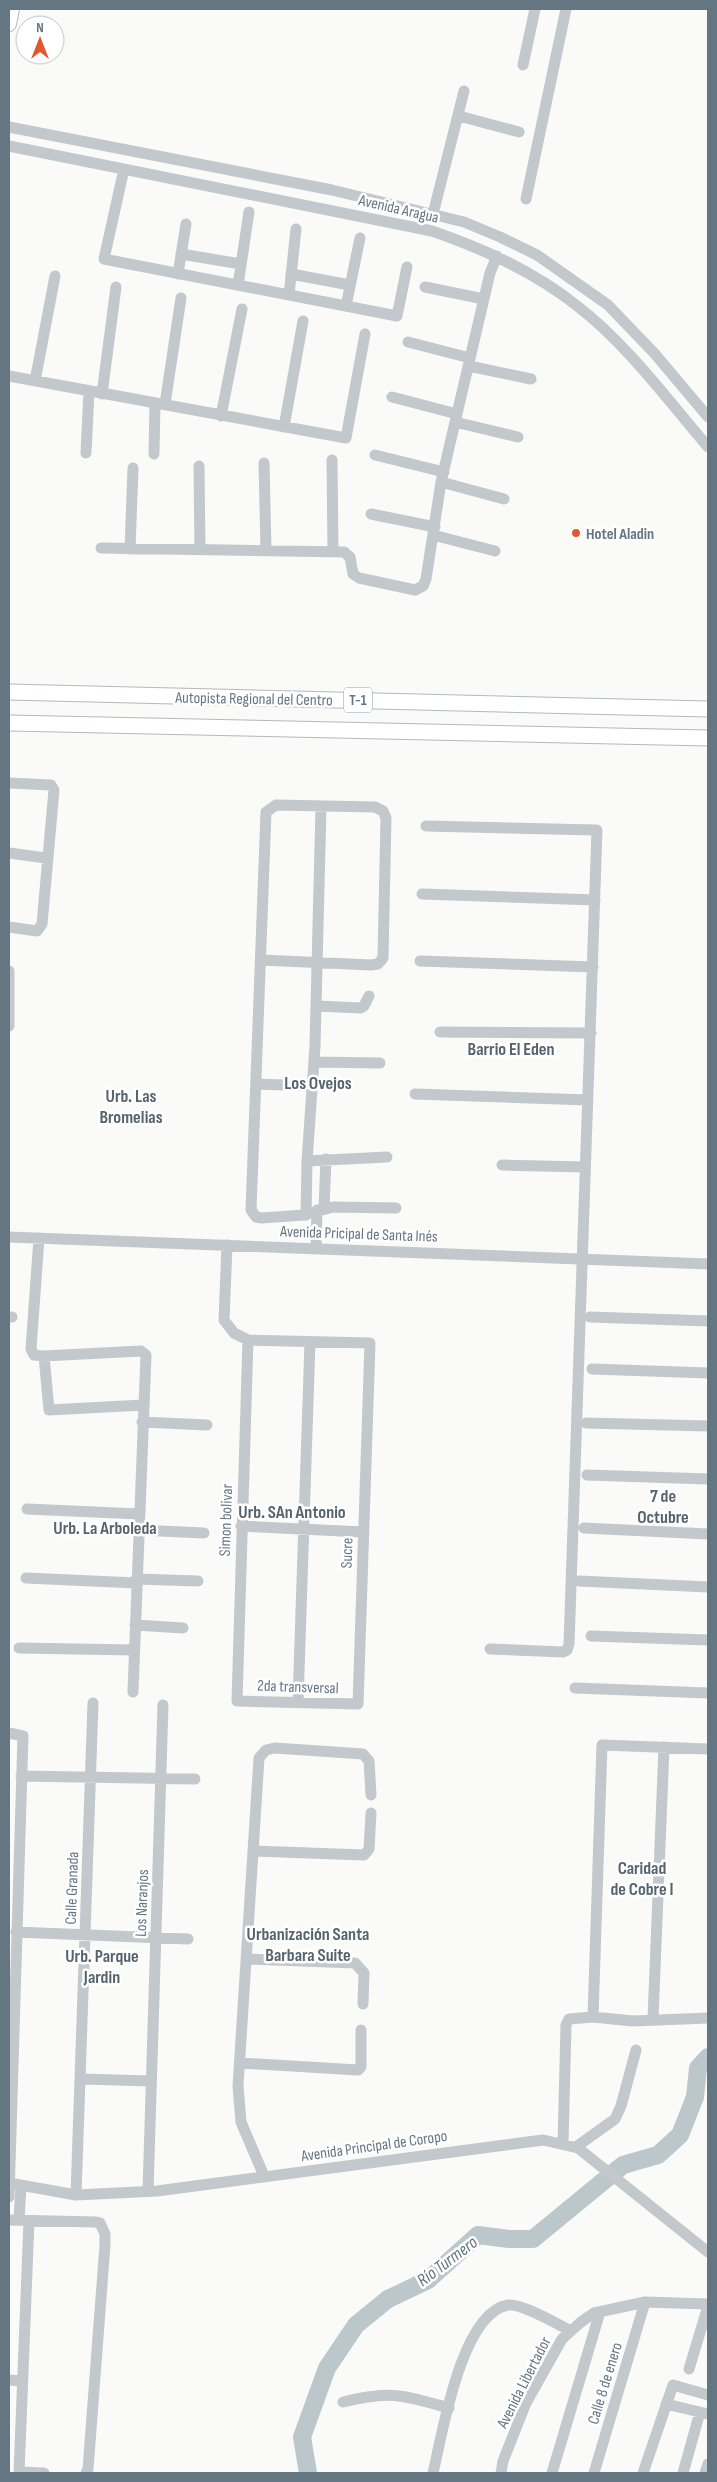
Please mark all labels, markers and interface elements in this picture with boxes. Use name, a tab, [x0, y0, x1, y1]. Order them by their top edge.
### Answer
north arrow	[15, 15, 65, 65]
text: N	[36, 19, 44, 36]
street label: Avenida Aragua	[356, 191, 440, 228]
place label: Hotel Aladin	[586, 525, 654, 544]
marker: Hotel Aladin	[570, 527, 582, 539]
road number: T-1	[344, 688, 372, 712]
street label: Autopista Regional del Centro	[174, 689, 333, 710]
district label: Barrio El Eden	[468, 1039, 554, 1060]
district label: Los Ovejos	[284, 1073, 352, 1094]
district label: Urb. Las Bromelias	[99, 1086, 163, 1128]
street label: Avenida Pricipal de Santa Inés	[279, 1222, 438, 1247]
street label: Simon bolivar	[216, 1483, 237, 1557]
district label: 7 de Octubre	[637, 1486, 689, 1528]
district label: Urb. SAn Antonio	[238, 1502, 346, 1523]
district label: Urb. La Arboleda	[53, 1518, 157, 1539]
street label: Sucre	[337, 1537, 358, 1569]
street label: 2da transversal	[257, 1677, 339, 1698]
street label: Calle Granada	[62, 1851, 83, 1925]
district label: Caridad de Cobre I	[611, 1858, 673, 1900]
street label: Los Naranjos	[132, 1869, 153, 1937]
district label: Urbanización Santa Barbara Suite	[247, 1924, 369, 1966]
district label: Urb. Parque Jardin	[65, 1946, 139, 1988]
street label: Avenida Principal de Coropo	[299, 2127, 448, 2166]
water label: Río Turmero	[413, 2231, 482, 2291]
street label: Avenida Libertador	[493, 2333, 556, 2432]
street label: Calle 8 de enero	[584, 2340, 627, 2427]

